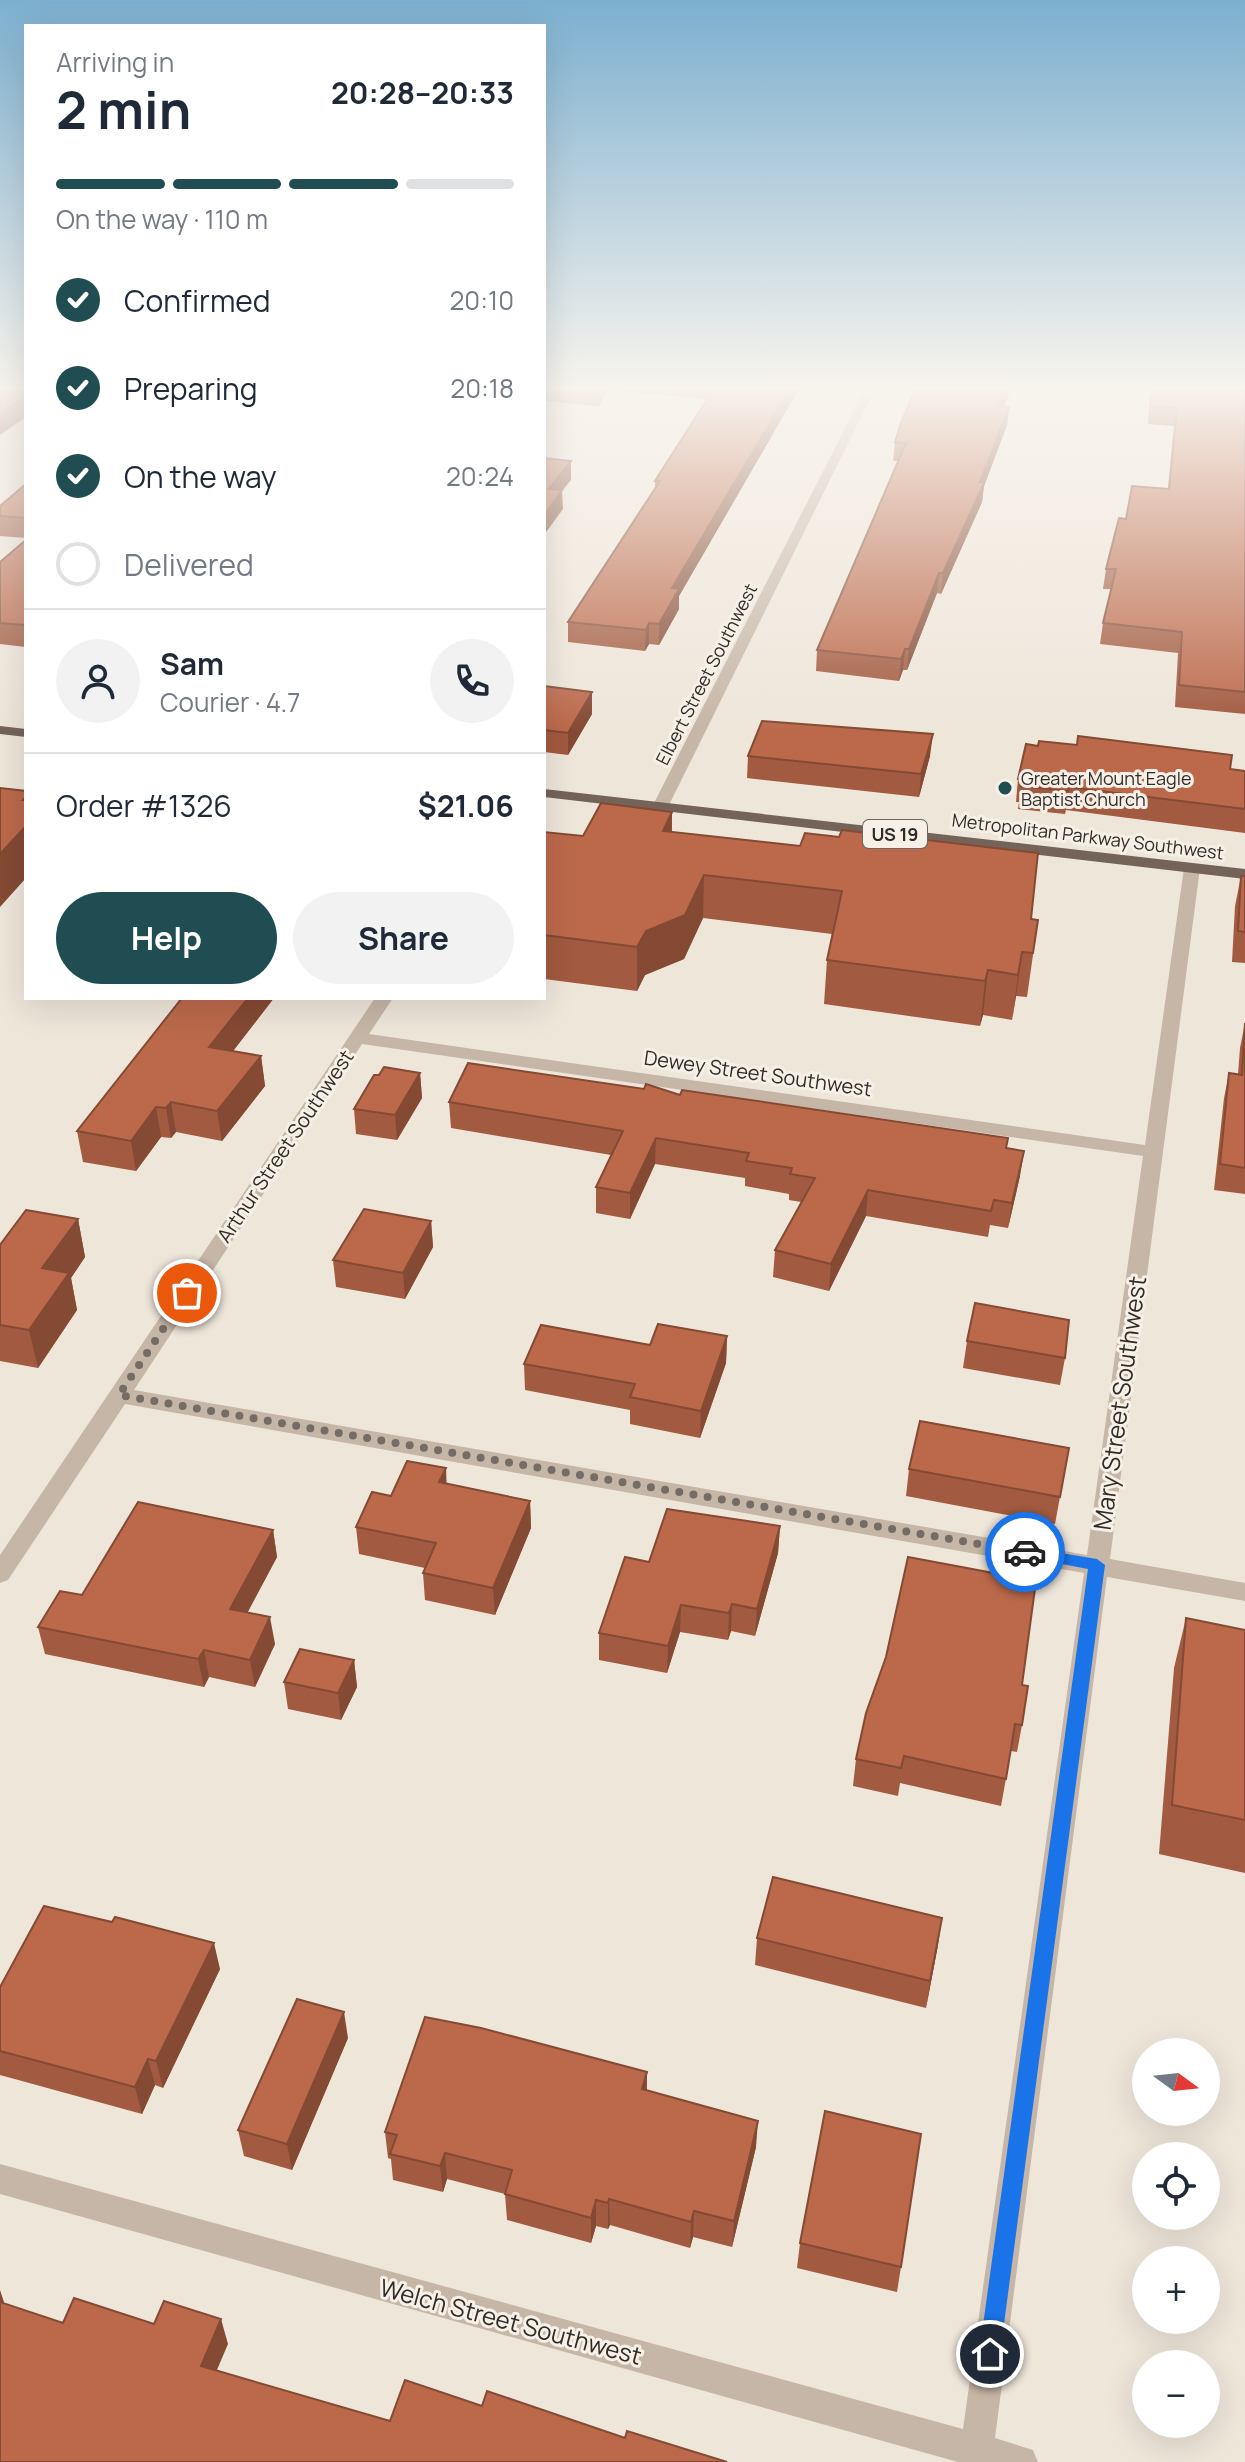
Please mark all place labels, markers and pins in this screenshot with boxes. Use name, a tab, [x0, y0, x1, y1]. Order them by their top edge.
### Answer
place label: Greater Mount Eagle Baptist Church	[1021, 766, 1191, 811]
marker: Greater Mount Eagle Baptist Church	[996, 779, 1014, 797]
pin	[153, 1259, 221, 1327]
pin	[956, 2320, 1024, 2388]

